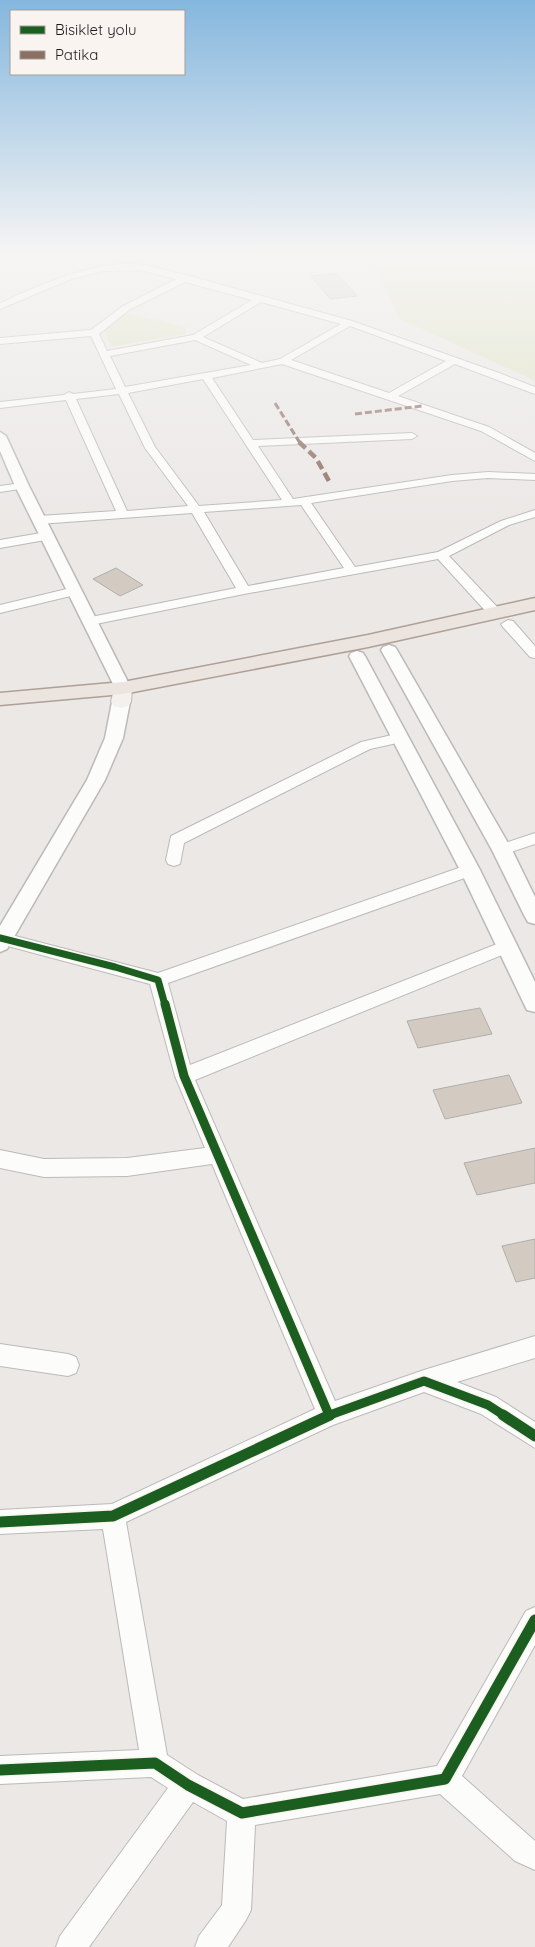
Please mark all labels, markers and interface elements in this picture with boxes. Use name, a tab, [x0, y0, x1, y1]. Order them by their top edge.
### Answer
legend	[10, 10, 185, 75]
text: Bisiklet yolu	[55, 20, 137, 39]
text: Patika	[55, 45, 98, 64]

